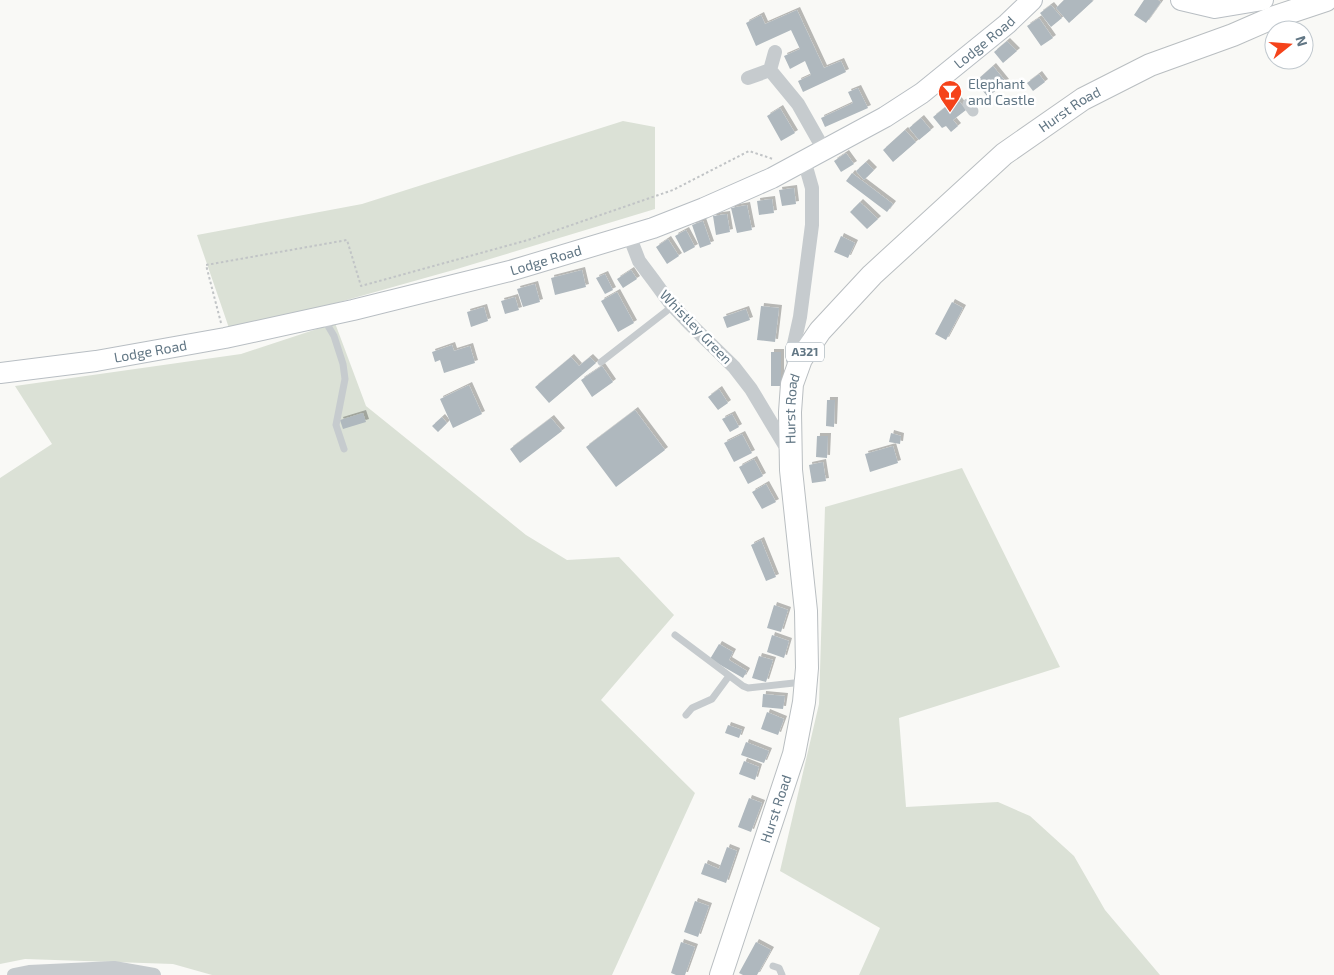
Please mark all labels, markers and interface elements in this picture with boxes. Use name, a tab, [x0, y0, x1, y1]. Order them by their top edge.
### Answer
street label: Lodge Road	[950, 12, 1018, 72]
north arrow	[1264, 20, 1314, 70]
text: N	[1292, 34, 1312, 48]
place label: Elephant and Castle	[968, 75, 1035, 108]
bar icon: Elephant and Castle	[937, 79, 963, 113]
street label: Hurst Road	[1035, 83, 1103, 135]
street label: Lodge Road	[508, 241, 583, 279]
street label: Whistley Green	[657, 286, 736, 367]
street label: Lodge Road	[112, 336, 188, 366]
road number: A321	[786, 342, 824, 362]
street label: Hurst Road	[781, 371, 803, 444]
street label: Hurst Road	[756, 772, 795, 845]

